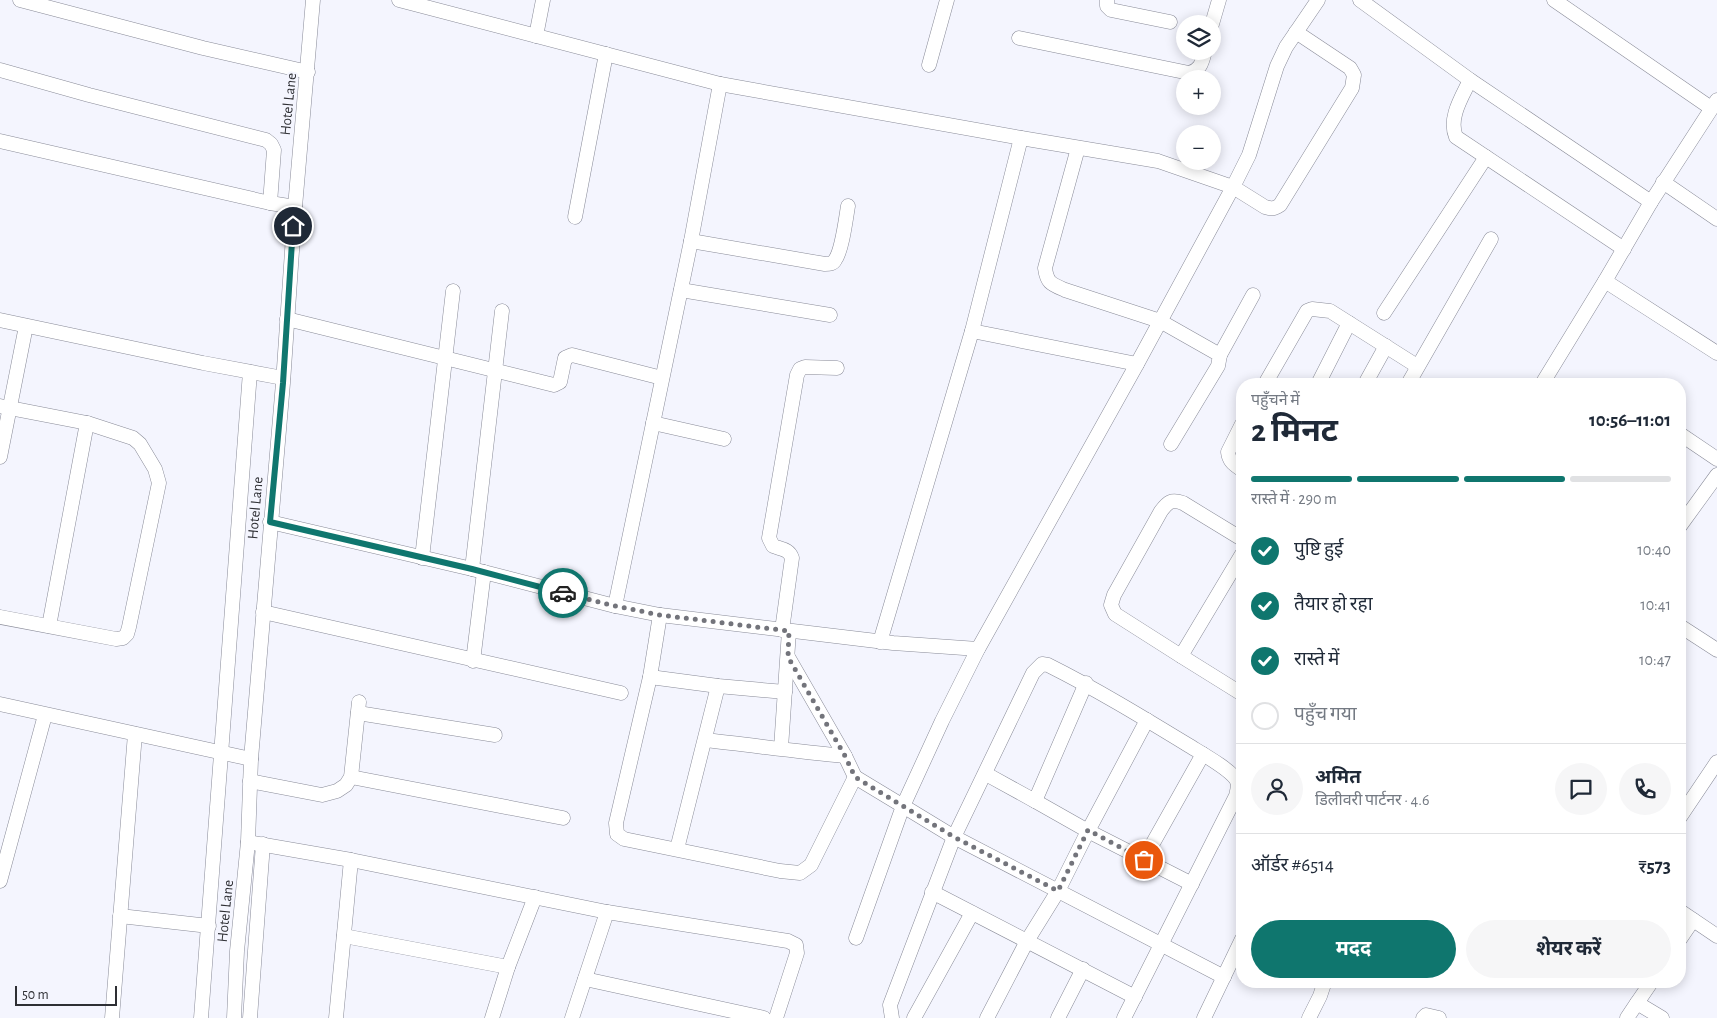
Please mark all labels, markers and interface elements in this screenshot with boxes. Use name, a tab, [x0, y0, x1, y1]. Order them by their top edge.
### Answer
map controls	[1176, 15, 1221, 170]
button: layers	[1176, 15, 1221, 60]
button: +	[1176, 70, 1221, 115]
street label: Hotel Lane	[278, 72, 299, 136]
button: −	[1176, 125, 1221, 170]
pin	[272, 205, 314, 247]
icon: home	[279, 212, 307, 240]
text: पहुँचने में	[1251, 392, 1300, 408]
text: 10:56–11:01	[1589, 411, 1671, 430]
text: 2 मिनट	[1251, 415, 1338, 447]
street label: Hotel Lane	[245, 476, 266, 540]
text: रास्ते में · 290 m	[1251, 491, 1337, 507]
icon: check	[1251, 537, 1279, 565]
text: पुष्टि हुई	[1294, 540, 1343, 559]
text: 10:40	[1637, 542, 1671, 558]
courier	[538, 568, 588, 618]
icon: car	[549, 579, 577, 607]
icon: check	[1251, 592, 1279, 620]
text: तैयार हो रहा	[1294, 595, 1373, 614]
text: 10:41	[1640, 597, 1671, 613]
icon: check	[1251, 647, 1279, 675]
text: रास्ते में	[1294, 650, 1339, 669]
text: 10:47	[1639, 652, 1671, 668]
text: पहुँच गया	[1294, 705, 1357, 724]
button: person	[1251, 763, 1303, 815]
button: chat	[1555, 763, 1607, 815]
button: phone	[1619, 763, 1671, 815]
text: अमित	[1315, 768, 1361, 787]
text: डिलीवरी पार्टनर · 4.6	[1315, 792, 1429, 808]
pin	[1123, 839, 1165, 881]
icon: bag	[1130, 846, 1158, 874]
text: ऑर्डर #6514	[1251, 856, 1334, 875]
text: ₹573	[1638, 857, 1671, 876]
street label: Hotel Lane	[215, 879, 236, 943]
button: मदद	[1251, 920, 1456, 978]
button: शेयर करें	[1466, 920, 1671, 978]
scale bar	[15, 983, 118, 1006]
text: 50 m	[22, 988, 49, 1002]

